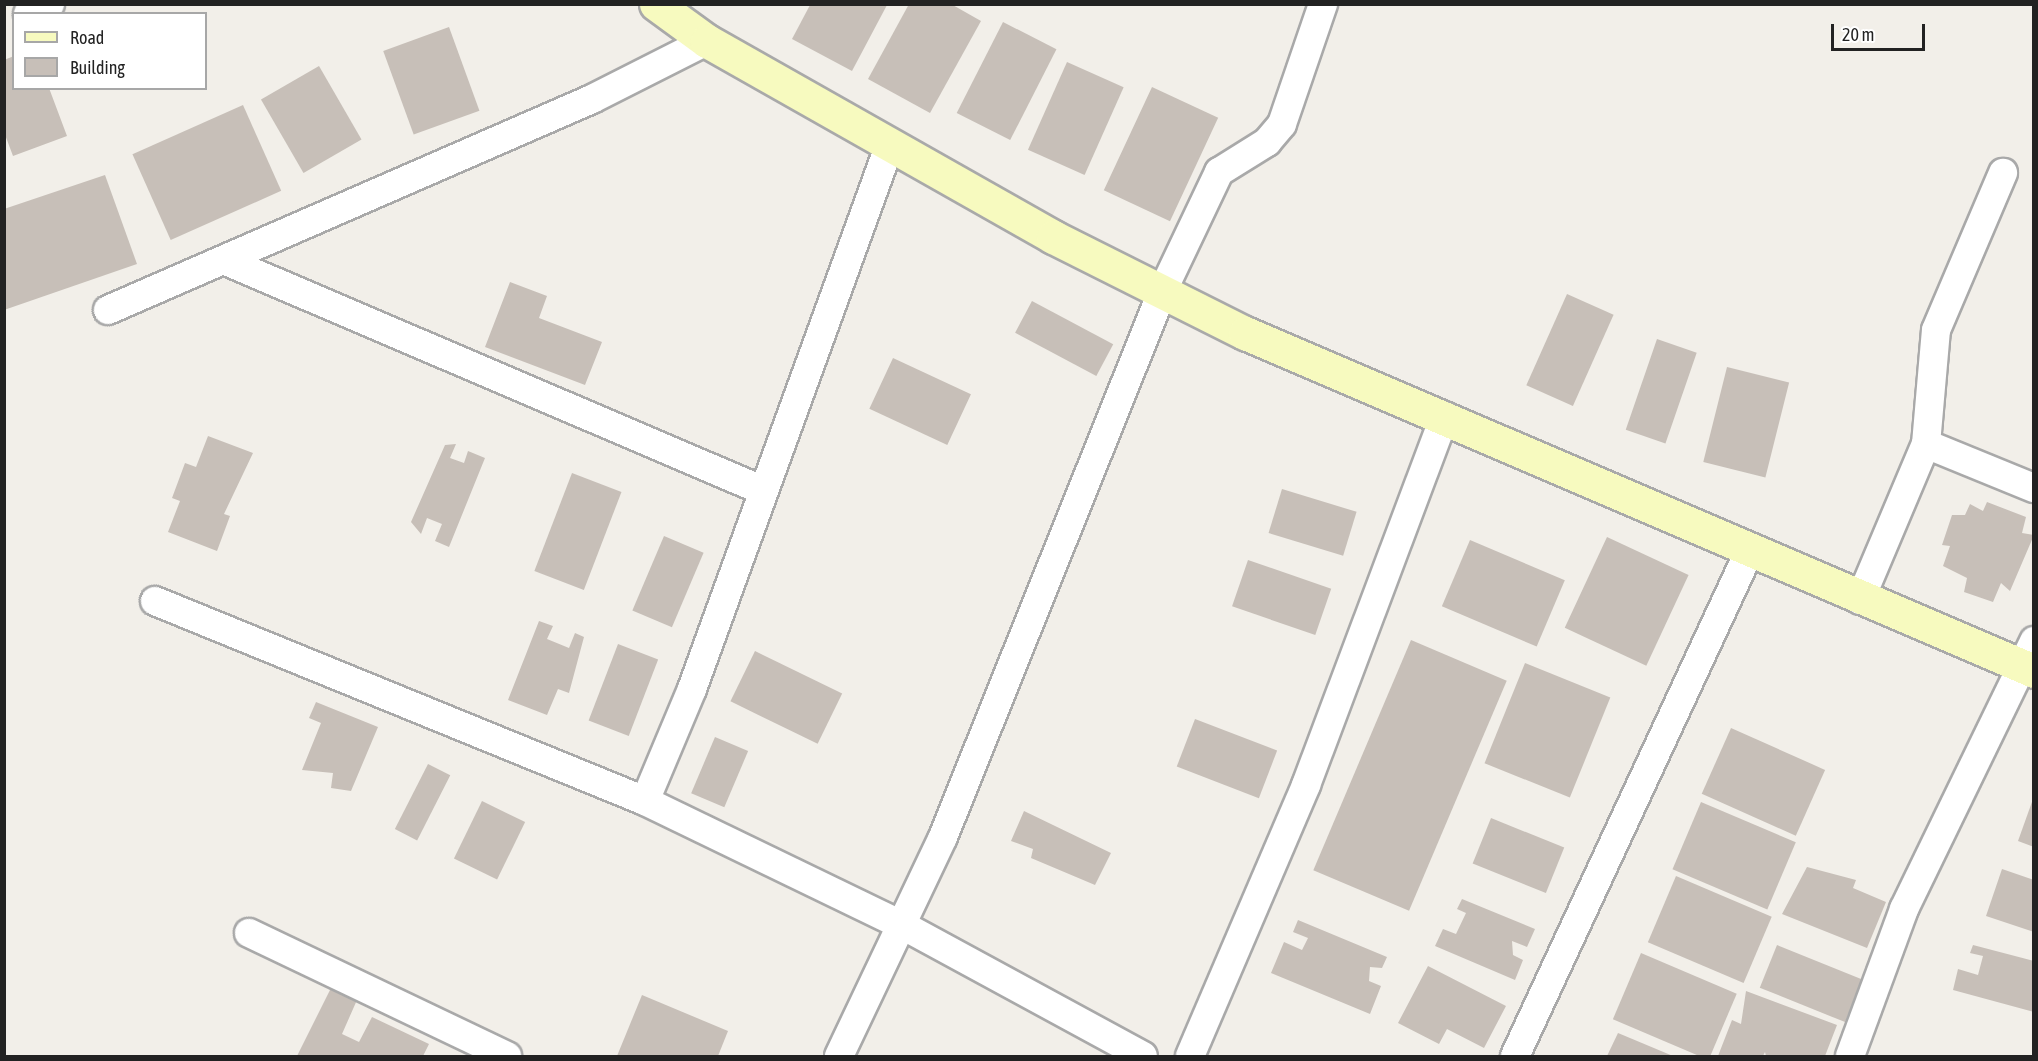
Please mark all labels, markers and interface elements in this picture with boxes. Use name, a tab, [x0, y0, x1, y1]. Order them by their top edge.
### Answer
legend	[12, 12, 207, 90]
scale bar	[1834, 12, 1928, 50]
text: 20 m	[1842, 24, 1874, 45]
text: Road	[70, 27, 104, 48]
text: Building	[70, 57, 125, 78]

